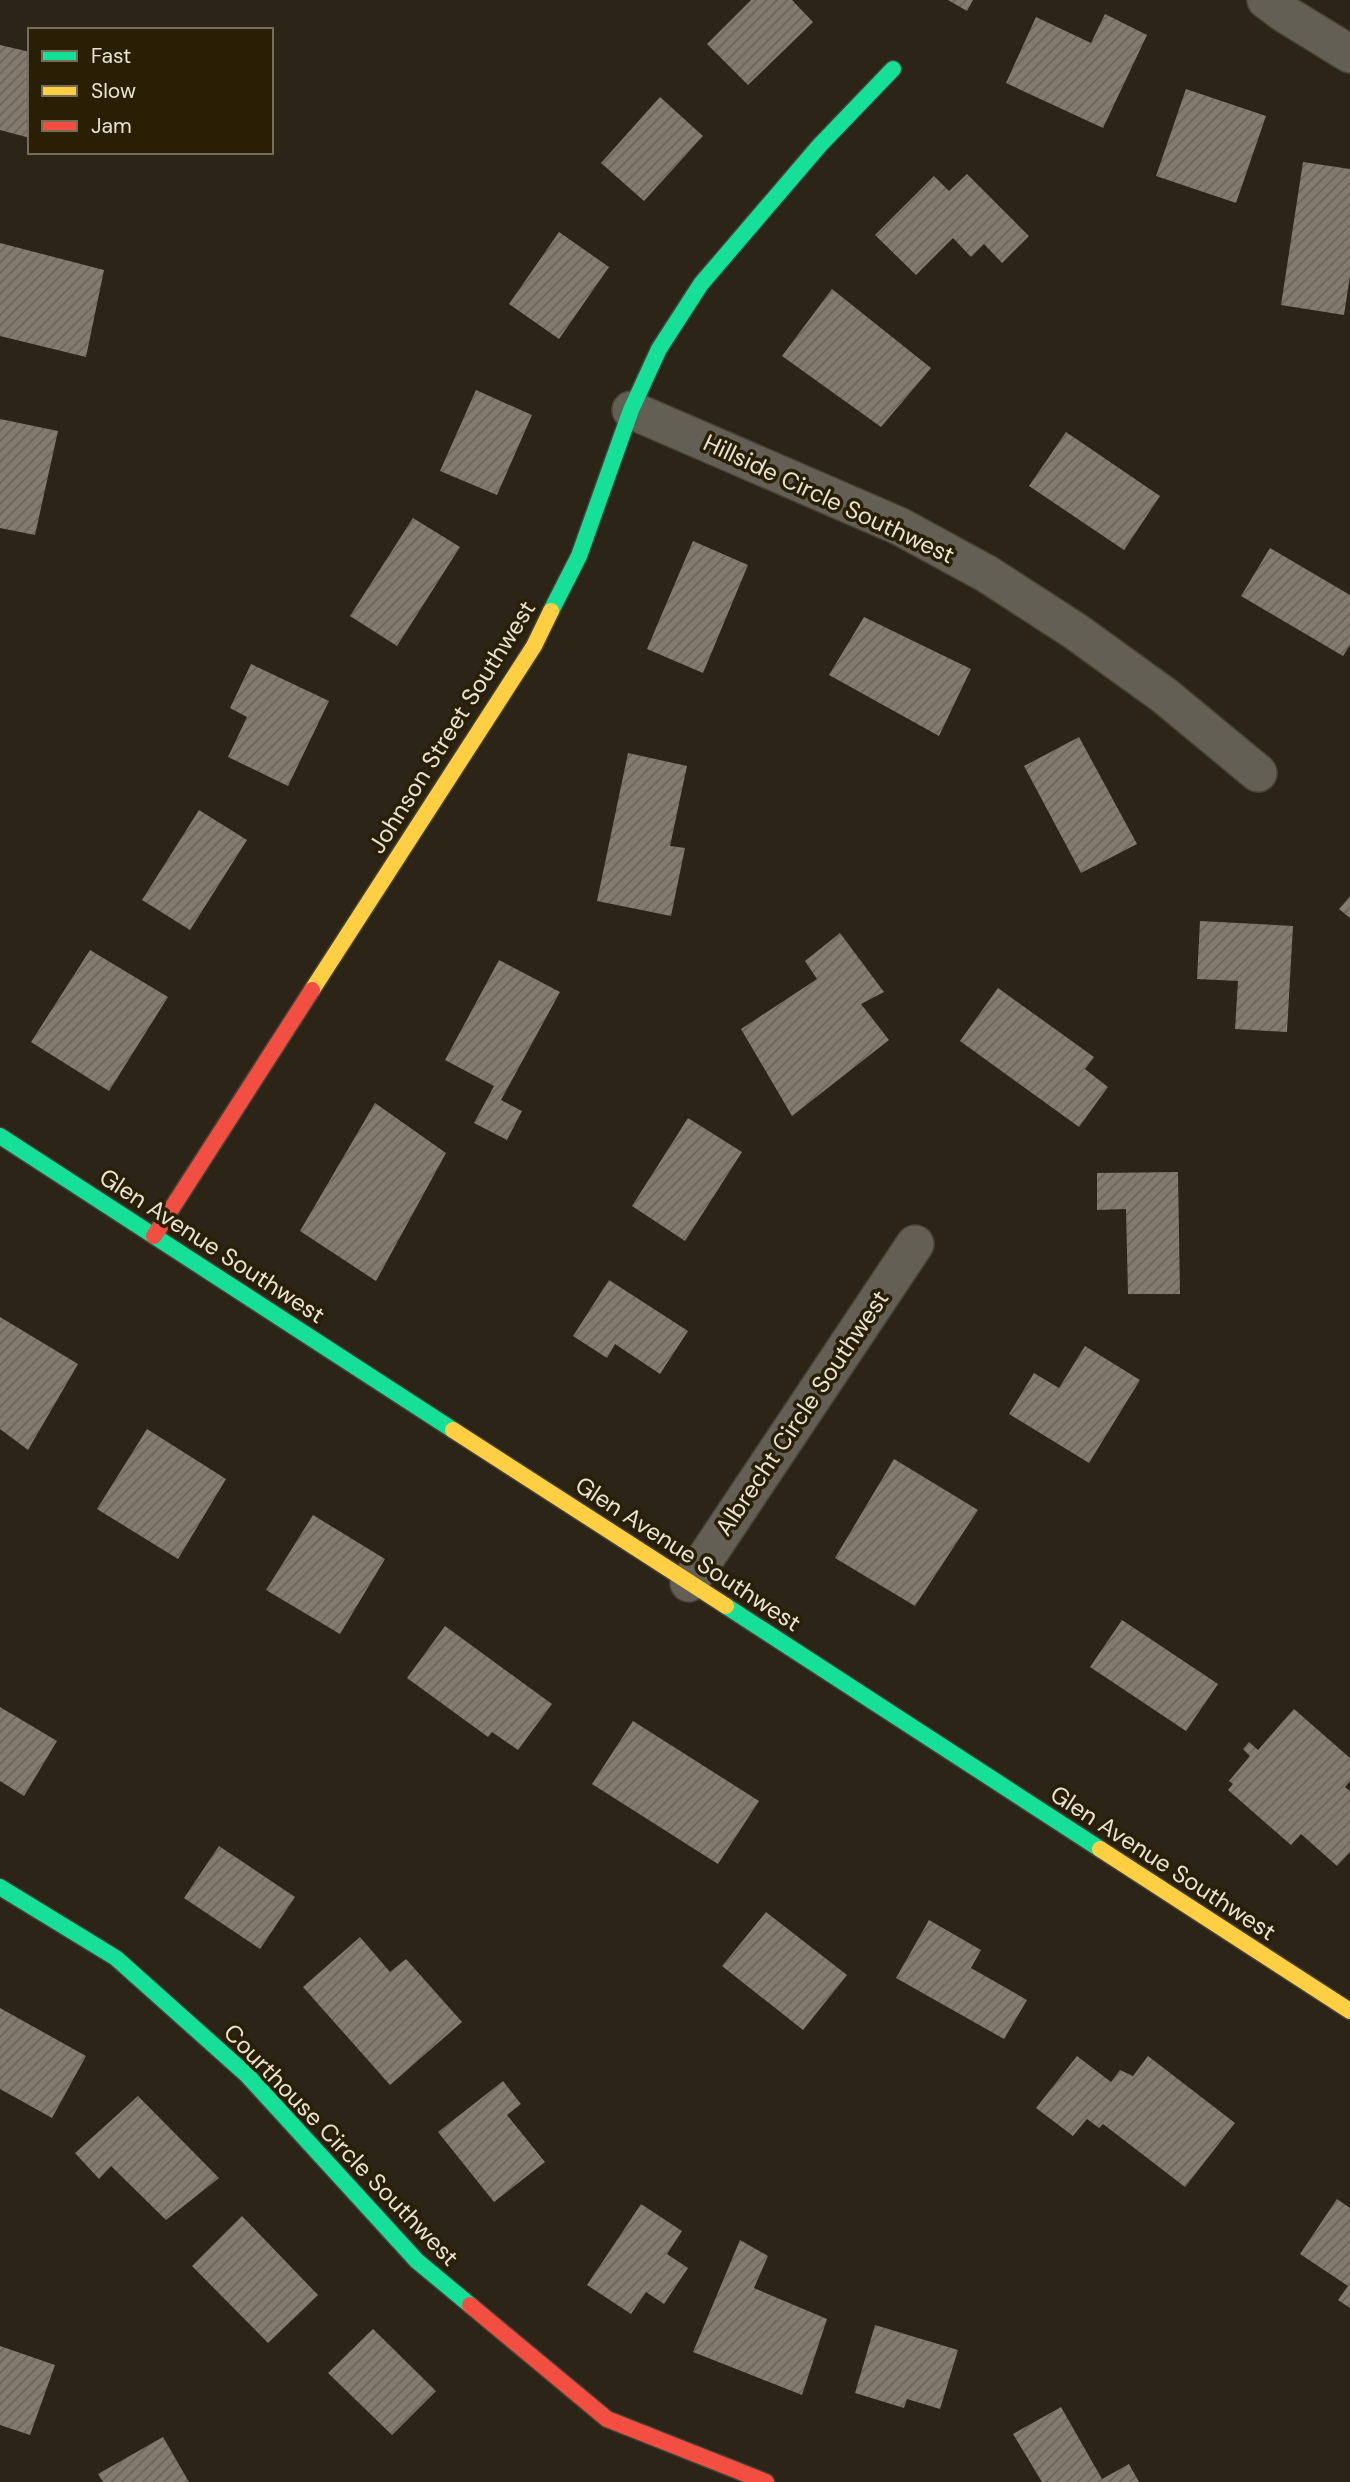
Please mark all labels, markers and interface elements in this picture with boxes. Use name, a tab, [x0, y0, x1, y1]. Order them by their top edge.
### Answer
legend	[28, 28, 273, 154]
text: Fast	[91, 42, 131, 70]
text: Slow	[91, 77, 136, 105]
text: Jam	[91, 112, 132, 140]
street label: Hillside Circle Southwest	[699, 427, 960, 570]
street label: Johnson Street Southwest	[361, 595, 542, 859]
street label: Glen Avenue Southwest	[94, 1161, 331, 1330]
street label: Albrecht Circle Southwest	[708, 1284, 895, 1541]
street label: Glen Avenue Southwest	[570, 1469, 807, 1638]
street label: Glen Avenue Southwest	[1045, 1778, 1282, 1947]
street label: Courthouse Circle Southwest	[217, 2017, 466, 2272]

